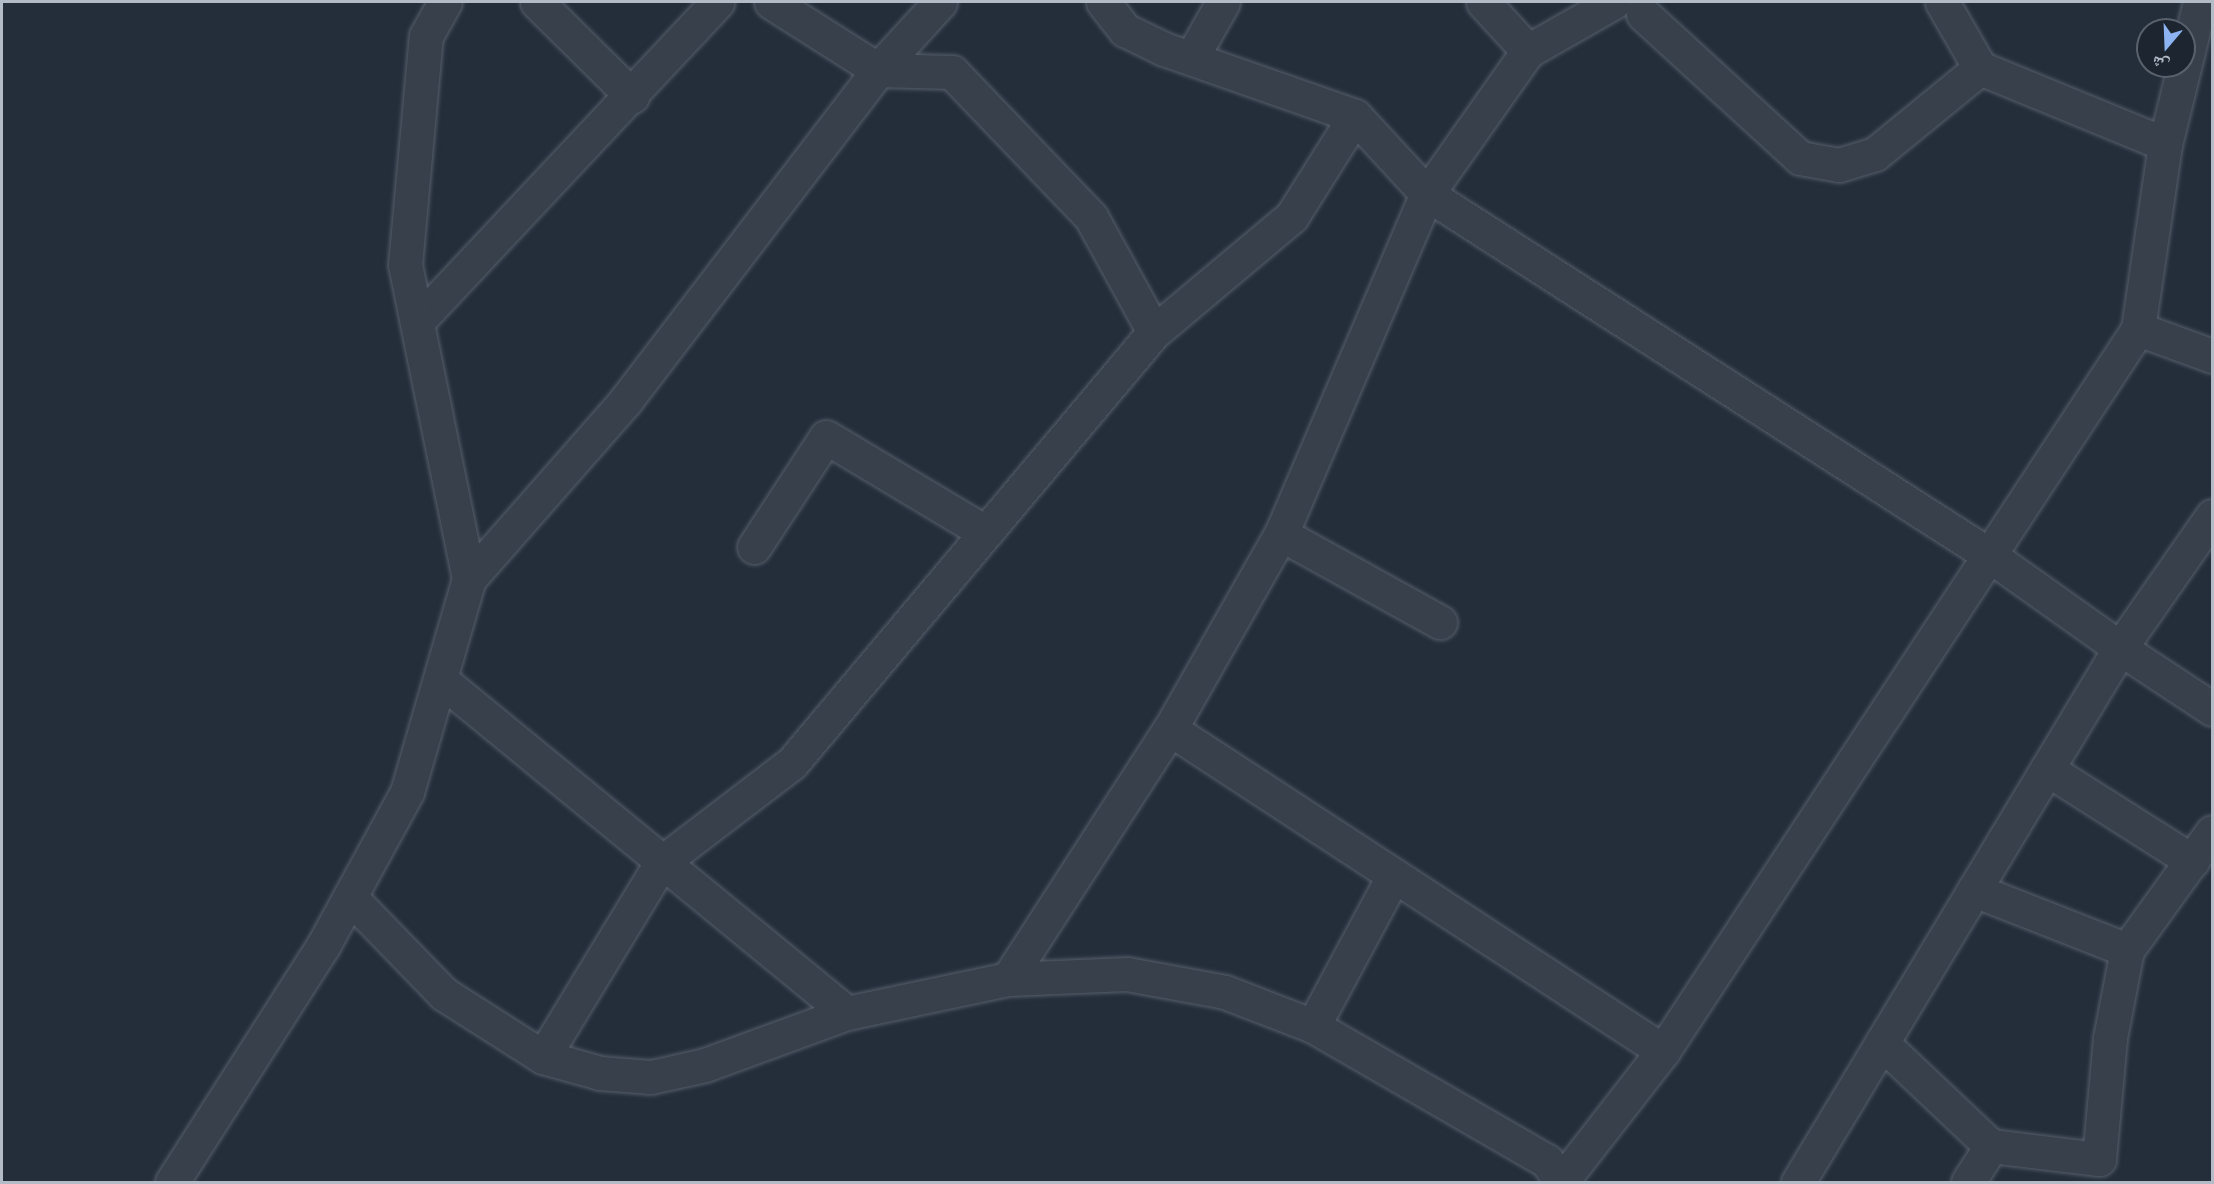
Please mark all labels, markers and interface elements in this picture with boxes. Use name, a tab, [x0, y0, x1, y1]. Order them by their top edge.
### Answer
north arrow	[2136, 18, 2196, 78]
text: ش	[2150, 52, 2172, 75]

